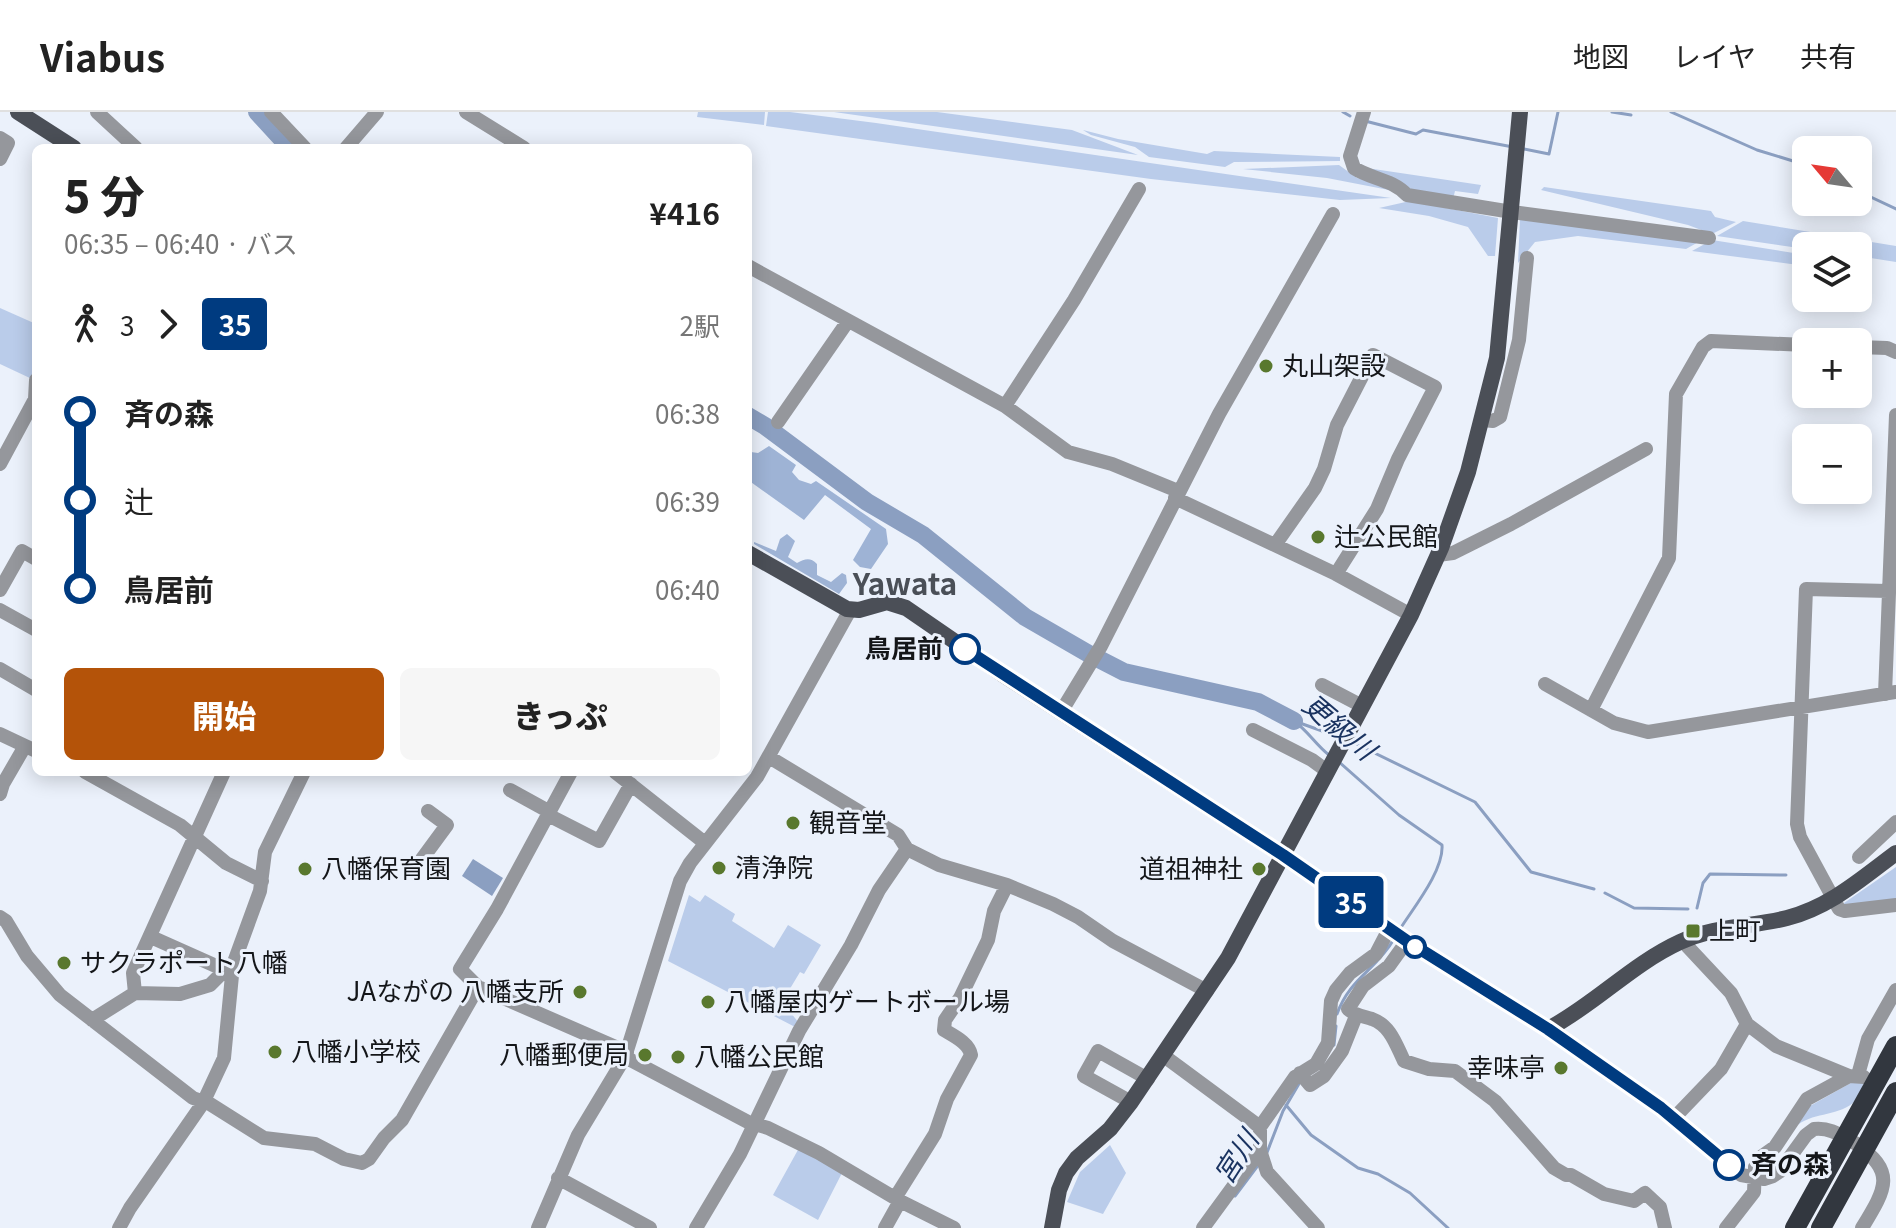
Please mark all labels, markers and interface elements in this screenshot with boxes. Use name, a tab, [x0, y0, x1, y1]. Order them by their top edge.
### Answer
text: Viabus	[40, 28, 165, 83]
text: 地図	[1573, 35, 1629, 75]
text: レイヤ	[1673, 35, 1756, 75]
text: 共有	[1800, 35, 1856, 75]
north arrow	[1792, 136, 1872, 216]
map controls	[1792, 136, 1872, 504]
text: 5 分	[64, 162, 144, 226]
text: ¥416	[649, 190, 720, 234]
text: 06:35 – 06:40 · バス	[64, 224, 298, 261]
button: layers	[1792, 232, 1872, 312]
icon: walk	[64, 302, 108, 346]
icon: forward	[146, 302, 190, 346]
text: 35	[218, 304, 251, 344]
text: 3	[120, 306, 134, 343]
text: 2駅	[680, 306, 720, 343]
button: +	[1792, 328, 1872, 408]
place label: 丸山架設	[1282, 345, 1386, 382]
marker: 丸山架設	[1257, 357, 1275, 375]
text: 斉の森	[124, 390, 214, 434]
text: 06:38	[655, 394, 720, 431]
button: −	[1792, 424, 1872, 504]
text: 辻	[124, 478, 154, 522]
text: 06:39	[655, 482, 720, 519]
place label: 辻公民館	[1334, 516, 1438, 553]
marker: 辻公民館	[1309, 528, 1327, 546]
district label: Yawata	[852, 560, 957, 604]
text: 鳥居前	[124, 566, 214, 610]
text: 06:40	[655, 570, 720, 607]
place label: 鳥居前	[865, 628, 943, 665]
marker: 鳥居前	[950, 634, 980, 664]
button: 開始	[64, 668, 384, 760]
button: きっぷ	[400, 668, 720, 760]
water label: 更級川	[1295, 683, 1388, 770]
place label: 観音堂	[809, 802, 887, 839]
marker: 観音堂	[784, 814, 802, 832]
place label: 清浄院	[735, 847, 813, 884]
place label: 八幡保育園	[321, 848, 451, 885]
place label: 道祖神社	[1139, 848, 1243, 885]
marker: 清浄院	[710, 859, 728, 877]
marker: 八幡保育園	[296, 860, 314, 878]
marker: 道祖神社	[1250, 860, 1268, 878]
line badge: 35	[1315, 876, 1387, 928]
text: 35	[1334, 882, 1368, 922]
place label: 上町	[1709, 910, 1761, 947]
marker: 上町	[1684, 922, 1702, 940]
unlabelled marker	[1404, 936, 1426, 958]
place label: サクラポート八幡	[80, 942, 288, 979]
marker: サクラポート八幡	[55, 954, 73, 972]
place label: JAながの 八幡支所	[346, 971, 564, 1008]
place label: 八幡屋内ゲートボール場	[724, 981, 1010, 1018]
marker: JAながの 八幡支所	[571, 983, 589, 1001]
marker: 八幡屋内ゲートボール場	[699, 993, 717, 1011]
place label: 八幡小学校	[291, 1031, 421, 1068]
place label: 八幡郵便局	[499, 1034, 629, 1071]
place label: 八幡公民館	[694, 1036, 824, 1073]
marker: 八幡小学校	[266, 1043, 284, 1061]
marker: 八幡郵便局	[636, 1046, 654, 1064]
place label: 幸味亭	[1467, 1047, 1545, 1084]
marker: 八幡公民館	[669, 1048, 687, 1066]
marker: 幸味亭	[1552, 1059, 1570, 1077]
water label: 宮川	[1202, 1119, 1268, 1190]
place label: 斉の森	[1751, 1144, 1829, 1181]
marker: 斉の森	[1714, 1150, 1744, 1180]

